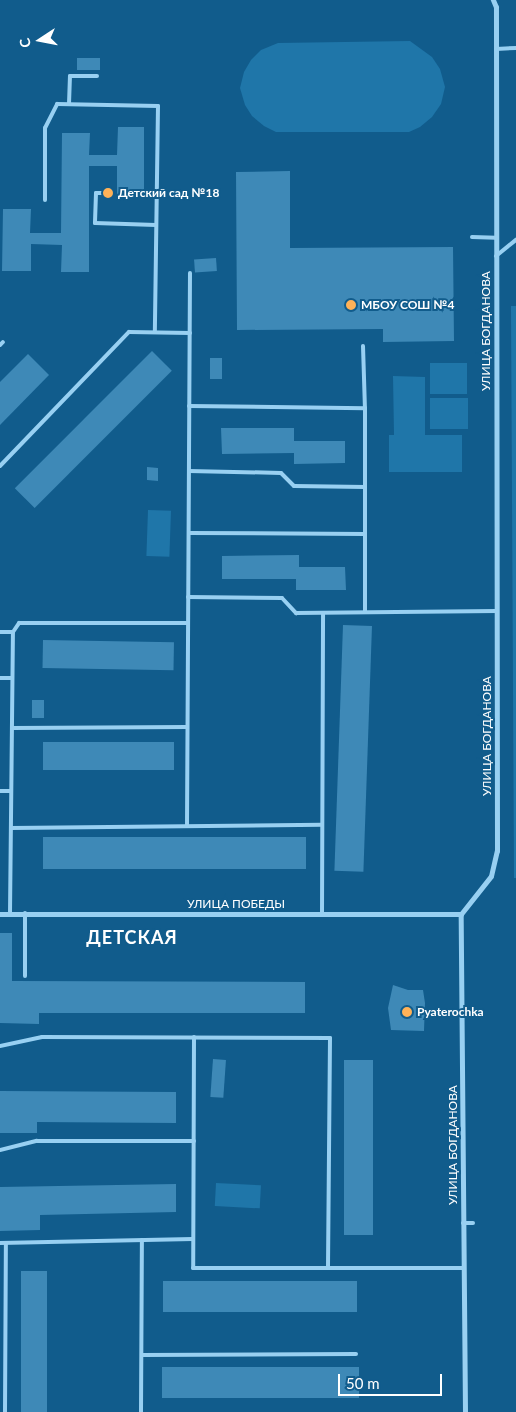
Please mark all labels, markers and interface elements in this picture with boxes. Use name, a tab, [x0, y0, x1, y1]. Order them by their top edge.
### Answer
north arrow	[15, 15, 65, 65]
text: С	[16, 37, 34, 49]
place label: Детский сад №18	[118, 186, 219, 200]
marker: Детский сад №18	[102, 187, 114, 199]
street label: УЛИЦА БОГДАНОВА	[479, 271, 493, 391]
place label: МБОУ СОШ №4	[361, 298, 454, 312]
marker: МБОУ СОШ №4	[345, 299, 357, 311]
street label: УЛИЦА БОГДАНОВА	[480, 676, 494, 796]
street label: УЛИЦА ПОБЕДЫ	[187, 897, 285, 911]
district label: ДЕТСКАЯ	[85, 926, 179, 948]
place label: Pyaterochka	[417, 1005, 484, 1019]
marker: Pyaterochka	[401, 1006, 413, 1018]
street label: УЛИЦА БОГДАНОВА	[446, 1085, 460, 1205]
scale bar	[341, 1364, 445, 1396]
text: 50 m	[346, 1374, 380, 1392]

